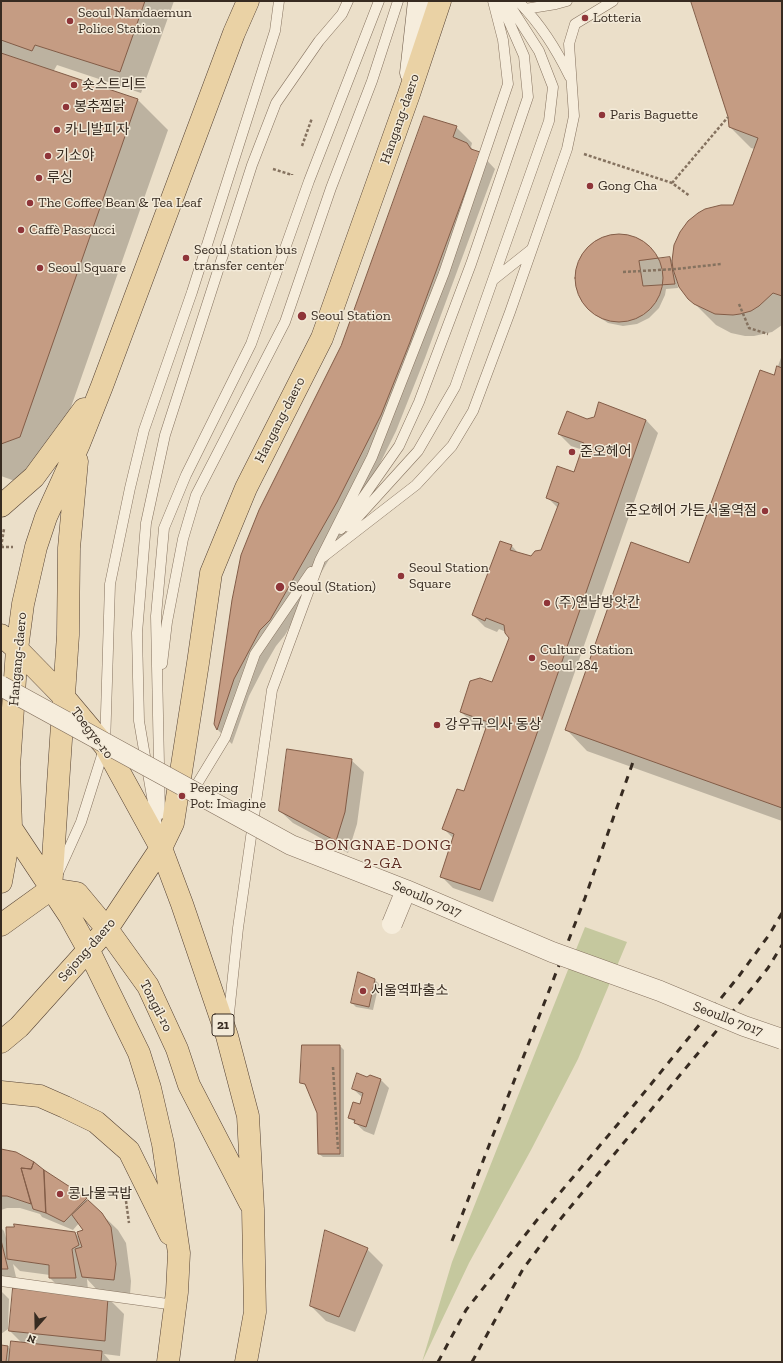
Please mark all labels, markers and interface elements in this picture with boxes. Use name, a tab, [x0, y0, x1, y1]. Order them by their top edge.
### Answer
place label: Seoul Namdaemun Police Station	[78, 5, 192, 38]
place label: Lotteria	[593, 10, 641, 26]
marker: Lotteria	[580, 13, 590, 23]
marker: Seoul Namdaemun Police Station	[65, 16, 75, 26]
street label: Hangang-daero	[377, 72, 423, 166]
place label: 숏스트리트	[82, 77, 146, 93]
marker: 숏스트리트	[69, 80, 79, 90]
place label: 봉추찜닭	[74, 99, 126, 115]
marker: 봉추찜닭	[61, 102, 71, 112]
place label: Paris Baguette	[610, 107, 698, 123]
marker: Paris Baguette	[597, 110, 607, 120]
place label: 카니발피자	[65, 122, 129, 138]
marker: 카니발피자	[52, 125, 62, 135]
place label: 기소야	[56, 148, 95, 164]
marker: 기소야	[43, 151, 53, 161]
place label: 루싱	[47, 170, 73, 186]
marker: 루싱	[34, 173, 44, 183]
place label: Gong Cha	[598, 178, 657, 194]
marker: Gong Cha	[585, 181, 595, 191]
place label: The Coffee Bean & Tea Leaf	[38, 195, 201, 211]
marker: The Coffee Bean & Tea Leaf	[25, 198, 35, 208]
place label: Caffè Pascucci	[29, 222, 115, 238]
marker: Caffè Pascucci	[16, 225, 26, 235]
place label: Seoul station bus transfer center	[194, 242, 297, 274]
marker: Seoul station bus transfer center	[181, 253, 191, 263]
place label: Seoul Square	[48, 260, 126, 276]
marker: Seoul Square	[35, 263, 45, 273]
place label: Seoul Station	[311, 308, 391, 324]
marker: Seoul Station	[296, 310, 308, 322]
street label: Hangang-daero	[251, 374, 309, 466]
place label: 준오헤어	[580, 444, 632, 460]
marker: 준오헤어	[567, 447, 577, 457]
place label: 준오헤어 가든서울역점	[625, 503, 757, 519]
marker: 준오헤어 가든서울역점	[760, 506, 770, 516]
place label: Seoul Station Square	[409, 560, 489, 592]
marker: Seoul Station Square	[396, 571, 406, 581]
place label: Seoul (Station)	[289, 579, 376, 595]
marker: Seoul (Station)	[274, 581, 286, 593]
place label: (주)연남방앗간	[555, 595, 640, 611]
marker: (주)연남방앗간	[542, 598, 552, 608]
street label: Hangang-daero	[6, 611, 30, 707]
place label: Culture Station Seoul 284	[540, 642, 633, 674]
marker: Culture Station Seoul 284	[527, 653, 537, 663]
street label: Toegye-ro	[67, 704, 117, 762]
place label: 강우규 의사 동상	[445, 717, 542, 733]
marker: 강우규 의사 동상	[432, 720, 442, 730]
place label: Peeping Pot: Imagine	[190, 780, 266, 812]
marker: Peeping Pot: Imagine	[177, 791, 187, 801]
district label: BONGNAE-DONG 2-GA	[314, 835, 452, 873]
street label: Seoullo 7017	[390, 877, 464, 921]
street label: Sejong-daero	[55, 915, 119, 985]
street label: Tongil-ro	[136, 977, 176, 1035]
place label: 서울역파출소	[371, 983, 448, 999]
marker: 서울역파출소	[358, 986, 368, 996]
street label: Seoullo 7017	[691, 998, 765, 1040]
road number: 21	[212, 1014, 234, 1036]
place label: 콩나물국밥	[68, 1186, 132, 1202]
marker: 콩나물국밥	[55, 1189, 65, 1199]
north arrow	[16, 1307, 56, 1347]
text: N	[26, 1331, 38, 1346]

